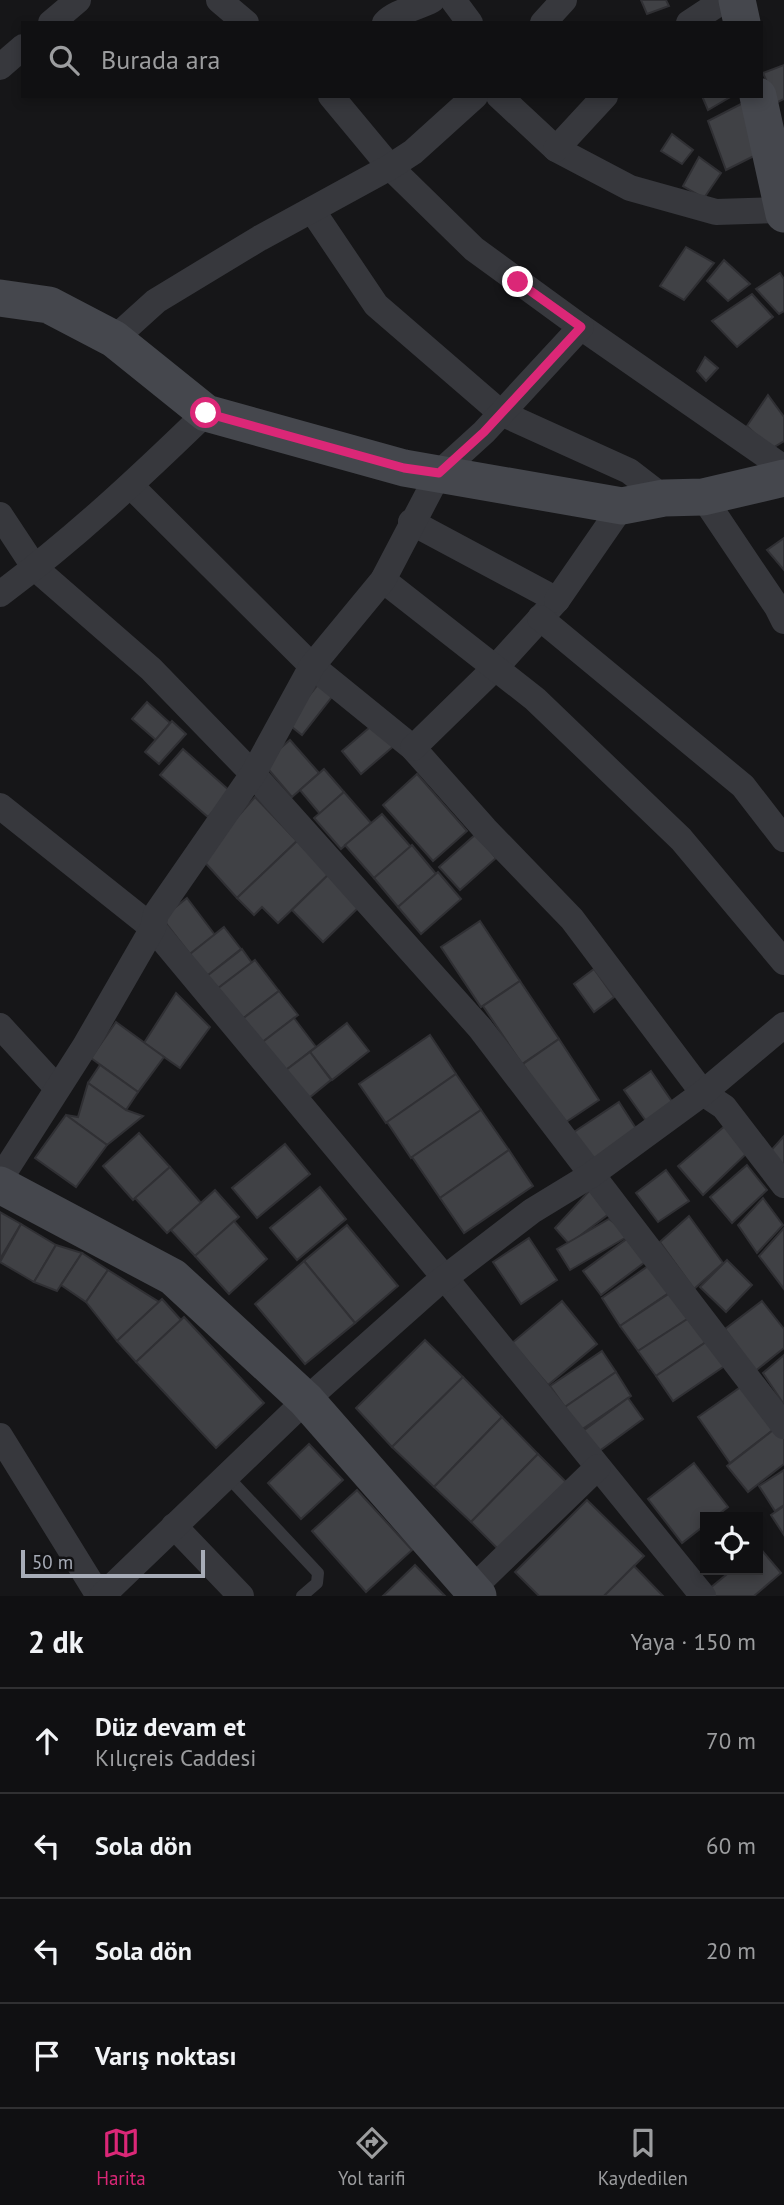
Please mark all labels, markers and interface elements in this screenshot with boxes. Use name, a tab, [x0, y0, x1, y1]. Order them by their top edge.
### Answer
search box	[21, 21, 763, 98]
icon: search	[45, 41, 83, 79]
text: Burada ara	[101, 43, 220, 76]
route end	[502, 266, 533, 297]
route start	[190, 397, 221, 428]
map controls	[700, 1512, 763, 1575]
button: locate	[700, 1512, 763, 1575]
scale bar	[21, 1547, 205, 1579]
text: 50 m	[32, 1550, 73, 1574]
text: 2 dk	[28, 1622, 84, 1661]
text: Yaya · 150 m	[630, 1627, 756, 1656]
text: Düz devam et	[95, 1710, 245, 1743]
icon: ahead	[28, 1722, 66, 1760]
text: 70 m	[706, 1726, 756, 1755]
text: Kılıçreis Caddesi	[95, 1743, 256, 1772]
icon: left	[28, 1827, 66, 1865]
text: Sola dön	[95, 1829, 192, 1862]
text: 60 m	[706, 1831, 756, 1860]
icon: left	[28, 1932, 66, 1970]
text: Sola dön	[95, 1934, 192, 1967]
text: 20 m	[706, 1936, 756, 1965]
icon: arrive	[28, 2037, 66, 2075]
text: Varış noktası	[95, 2039, 237, 2072]
tab: Harita	[96, 2124, 146, 2190]
tab: Yol tarifi	[338, 2124, 405, 2190]
tab: Kaydedilen	[598, 2124, 688, 2190]

